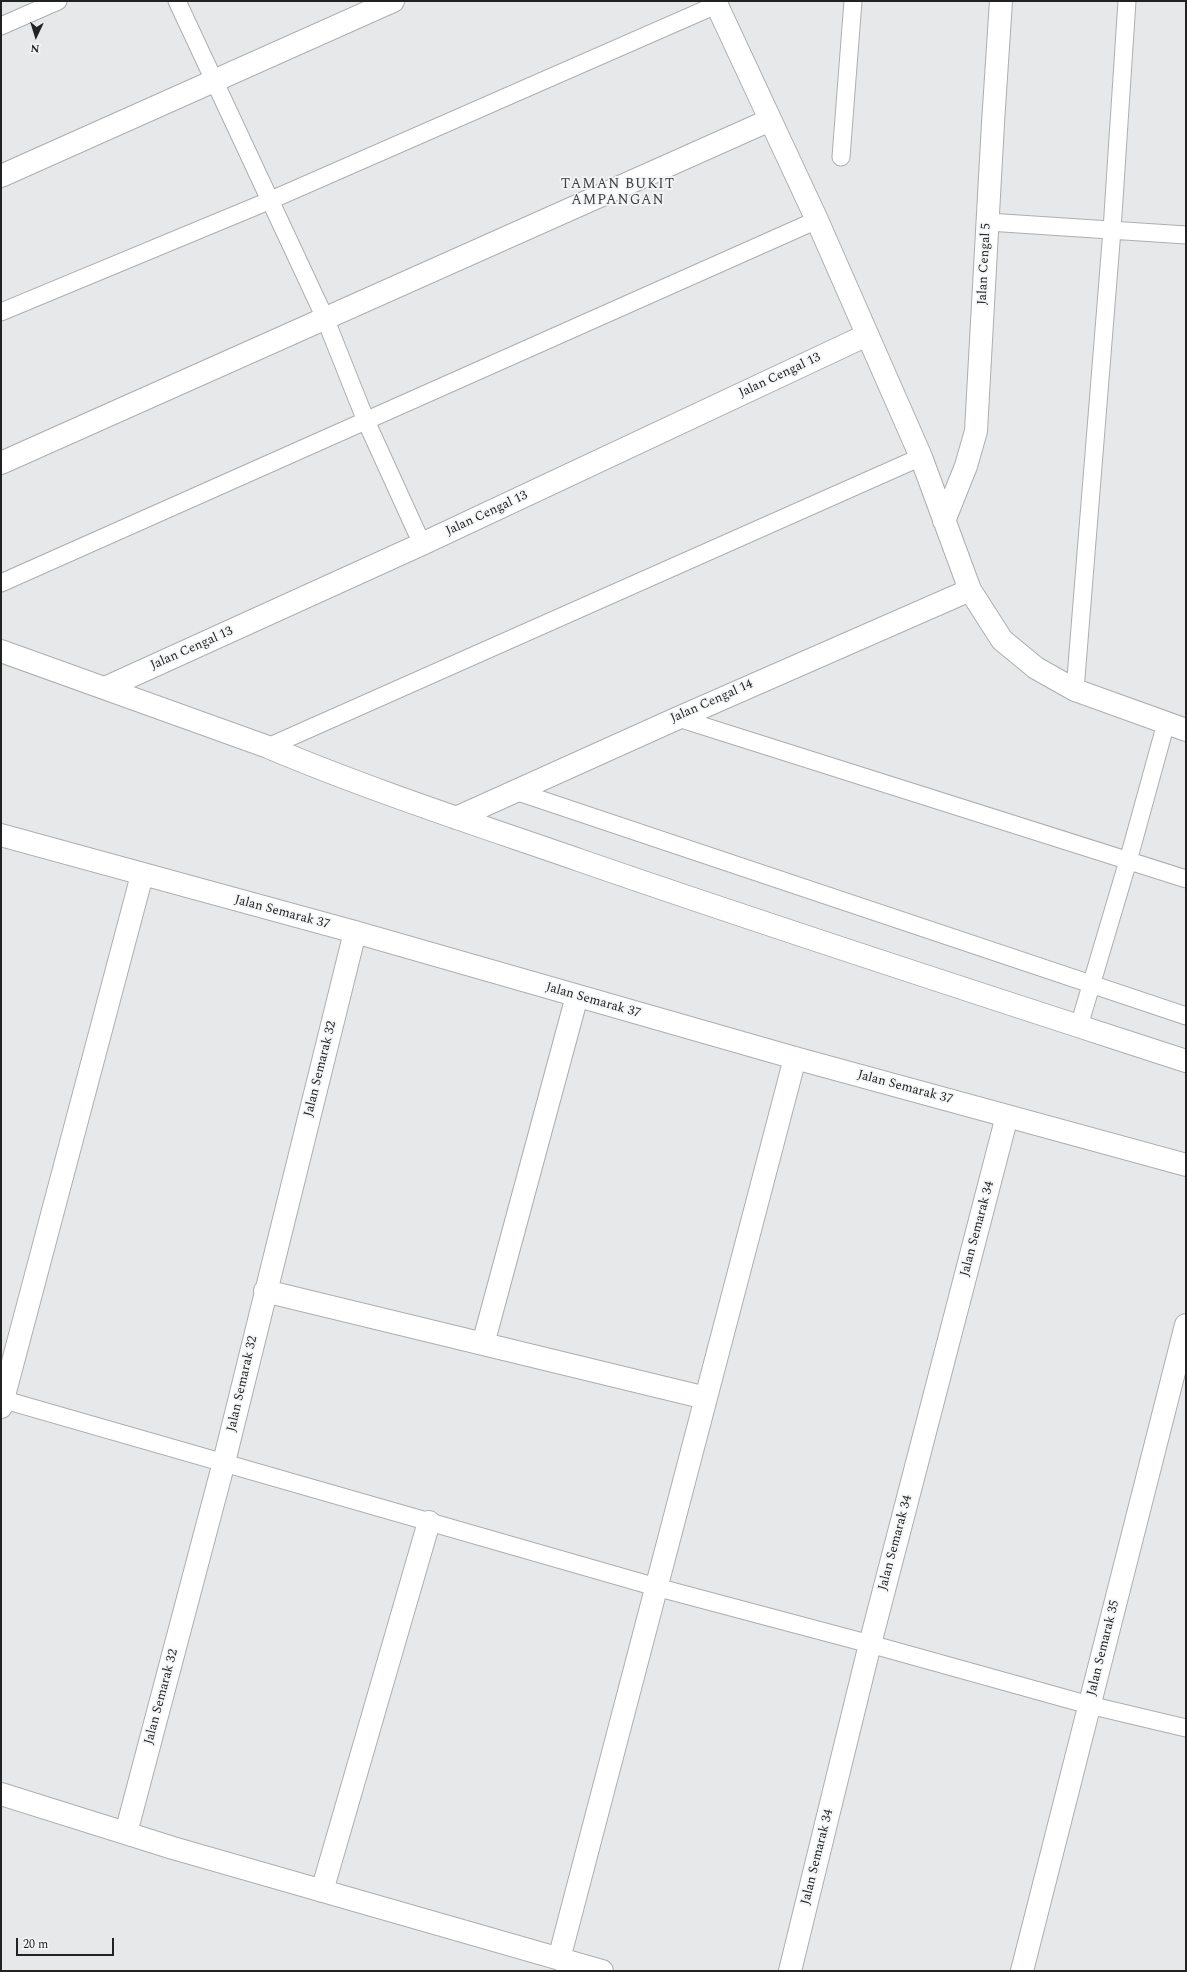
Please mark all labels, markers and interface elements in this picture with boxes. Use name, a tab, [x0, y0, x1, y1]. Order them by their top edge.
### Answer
north arrow	[16, 16, 56, 56]
text: N	[30, 40, 40, 57]
district label: TAMAN BUKIT AMPANGAN	[561, 177, 675, 210]
street label: Jalan Cengal 5	[975, 223, 995, 305]
street label: Jalan Cengal 13	[737, 350, 823, 402]
street label: Jalan Cengal 13	[444, 488, 530, 540]
street label: Jalan Cengal 13	[148, 624, 236, 674]
street label: Jalan Cengal 14	[668, 677, 756, 727]
street label: Jalan Semarak 37	[233, 893, 331, 933]
street label: Jalan Semarak 37	[544, 980, 642, 1022]
street label: Jalan Semarak 32	[302, 1020, 340, 1118]
street label: Jalan Semarak 37	[856, 1068, 954, 1108]
street label: Jalan Semarak 34	[958, 1180, 998, 1278]
street label: Jalan Semarak 32	[224, 1335, 262, 1433]
street label: Jalan Semarak 34	[876, 1494, 916, 1592]
street label: Jalan Semarak 35	[1085, 1599, 1123, 1697]
street label: Jalan Semarak 32	[142, 1648, 182, 1746]
street label: Jalan Semarak 34	[799, 1808, 837, 1906]
scale bar	[18, 1930, 116, 1956]
text: 20 m	[23, 1935, 48, 1954]

